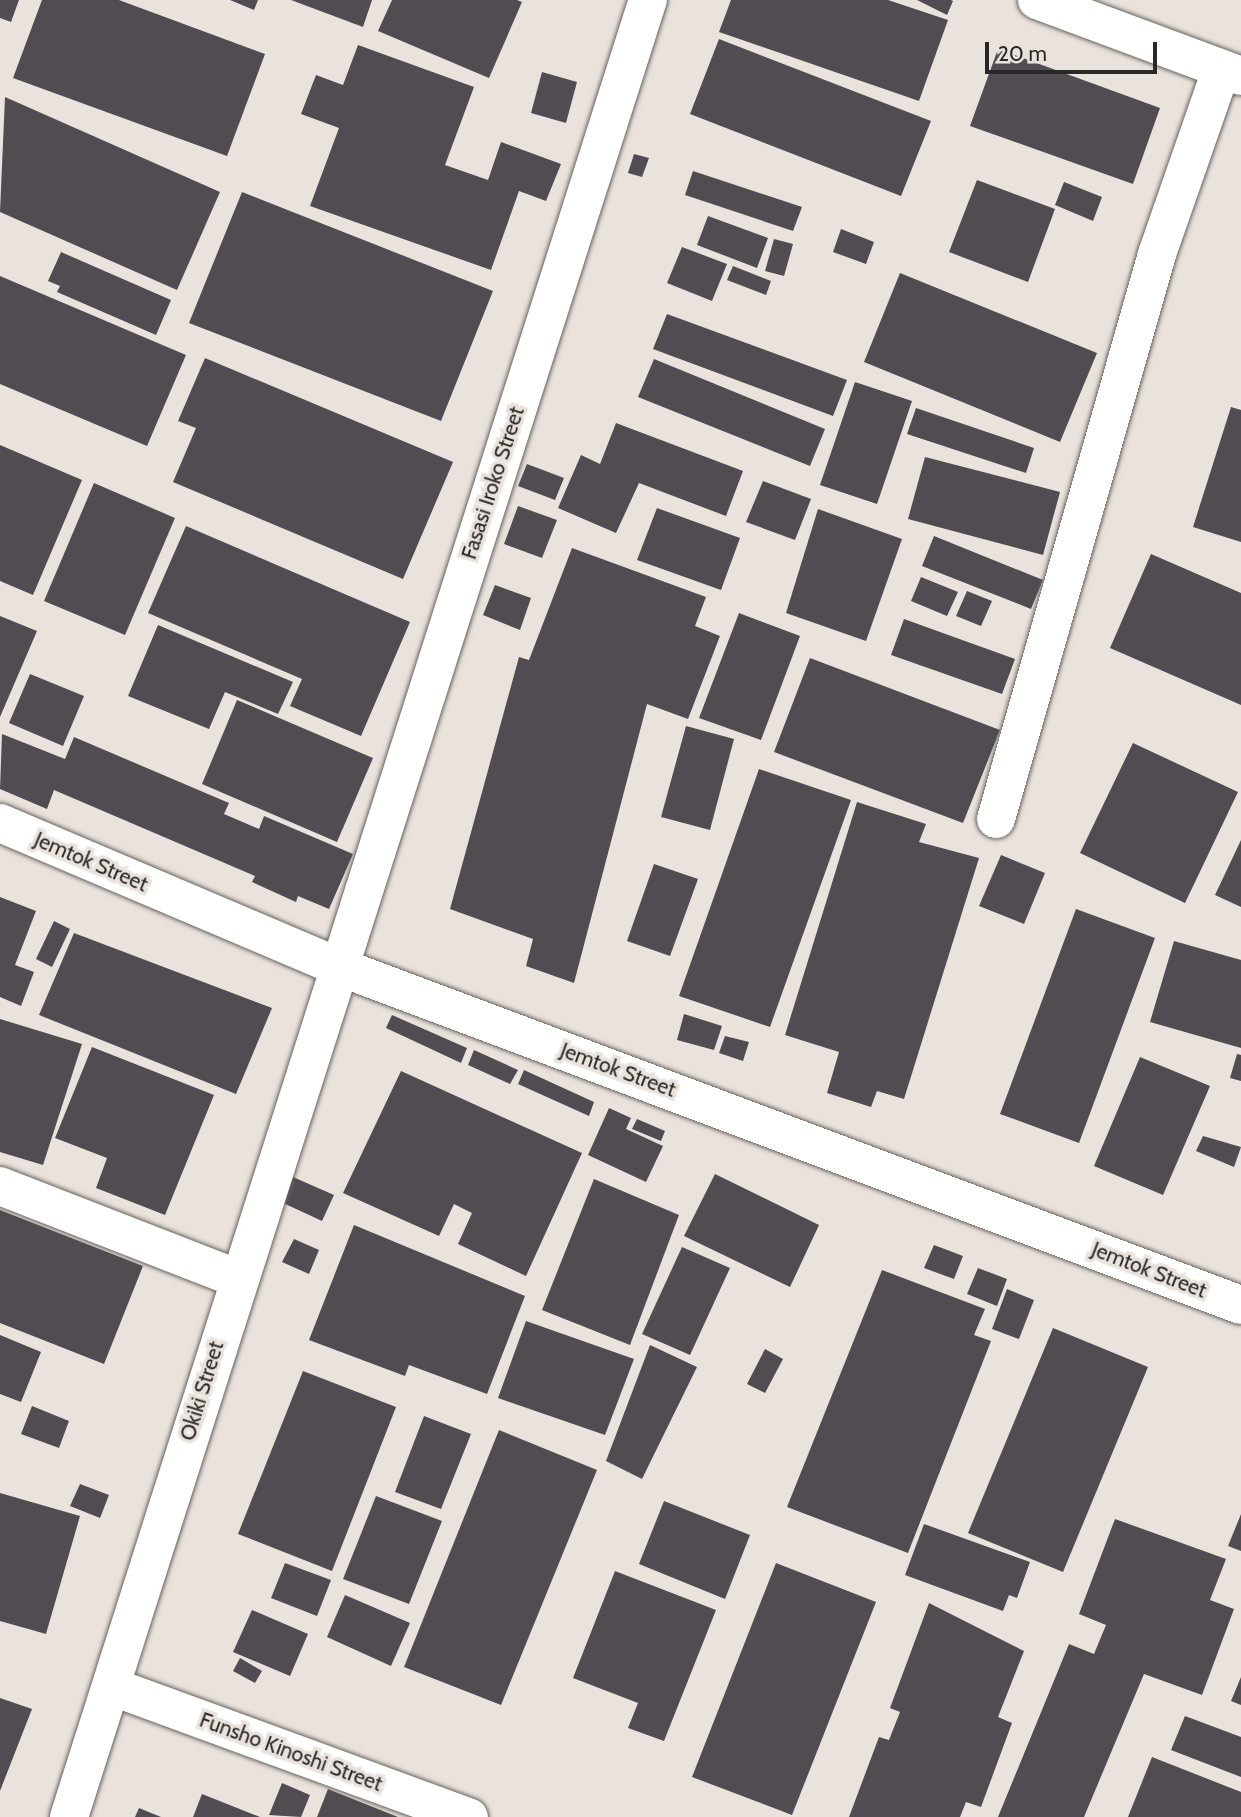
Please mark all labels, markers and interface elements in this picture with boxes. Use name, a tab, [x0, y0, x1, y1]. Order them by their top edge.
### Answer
scale bar	[989, 28, 1160, 72]
text: 20 m	[998, 41, 1047, 66]
street label: Fasasi Iroko Street	[456, 404, 530, 562]
street label: Jemtok Street	[31, 827, 151, 897]
street label: Jemtok Street	[557, 1038, 679, 1102]
street label: Jemtok Street	[1088, 1237, 1210, 1303]
street label: Okiki Street	[175, 1338, 229, 1444]
street label: Funsho Kinoshi Street	[196, 1707, 386, 1797]

